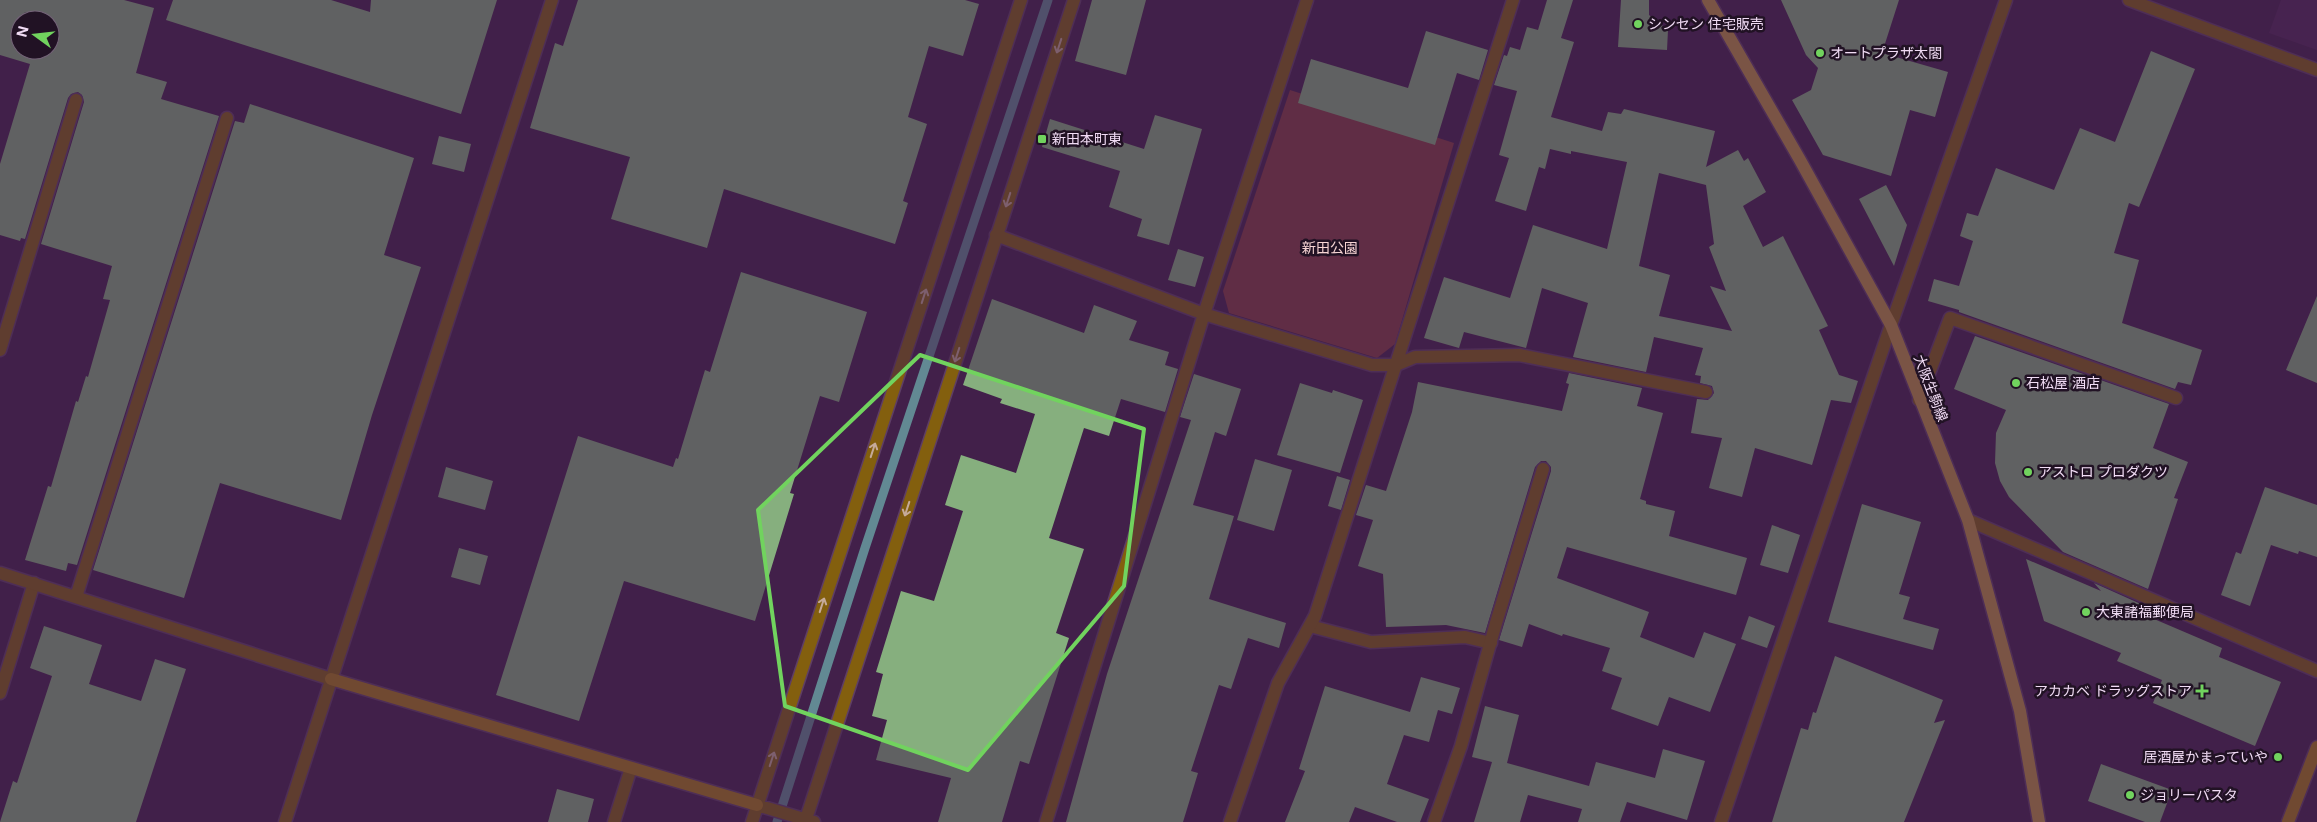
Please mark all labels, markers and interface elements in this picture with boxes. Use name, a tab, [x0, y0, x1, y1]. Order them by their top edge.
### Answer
north arrow	[10, 10, 60, 60]
place label: シンセン 住宅販売	[1648, 15, 1764, 32]
marker: シンセン 住宅販売	[1632, 18, 1644, 30]
text: N	[12, 24, 32, 39]
one-way arrow	[1054, 38, 1063, 54]
place label: オートプラザ太閤	[1830, 44, 1942, 61]
marker: オートプラザ太閤	[1814, 47, 1826, 59]
place label: 新田本町東	[1052, 130, 1122, 147]
marker: 新田本町東	[1036, 133, 1048, 145]
one-way arrow	[1002, 192, 1012, 208]
park label: 新田公園	[1302, 239, 1358, 256]
one-way arrow	[920, 288, 929, 304]
one-way arrow	[952, 347, 961, 362]
street label: 大阪生駒線	[1911, 352, 1952, 424]
place label: 石松屋 酒店	[2026, 374, 2100, 391]
marker: 石松屋 酒店	[2010, 377, 2022, 389]
one-way arrow	[869, 443, 878, 458]
place label: アストロ プロダクツ	[2038, 463, 2168, 480]
marker: アストロ プロダクツ	[2022, 466, 2034, 478]
one-way arrow	[902, 501, 911, 517]
one-way arrow	[818, 597, 828, 613]
place label: 大東諸福郵便局	[2096, 603, 2194, 620]
marker: 大東諸福郵便局	[2080, 606, 2092, 618]
place label: アカカベ ドラッグストア	[2034, 682, 2192, 699]
marker: アカカベ ドラッグストア	[2196, 685, 2208, 697]
place label: 居酒屋かまっていや	[2143, 748, 2268, 765]
marker: 居酒屋かまっていや	[2272, 751, 2284, 763]
one-way arrow	[768, 752, 777, 767]
place label: ジョリーパスタ	[2140, 786, 2238, 803]
marker: ジョリーパスタ	[2124, 789, 2136, 801]

